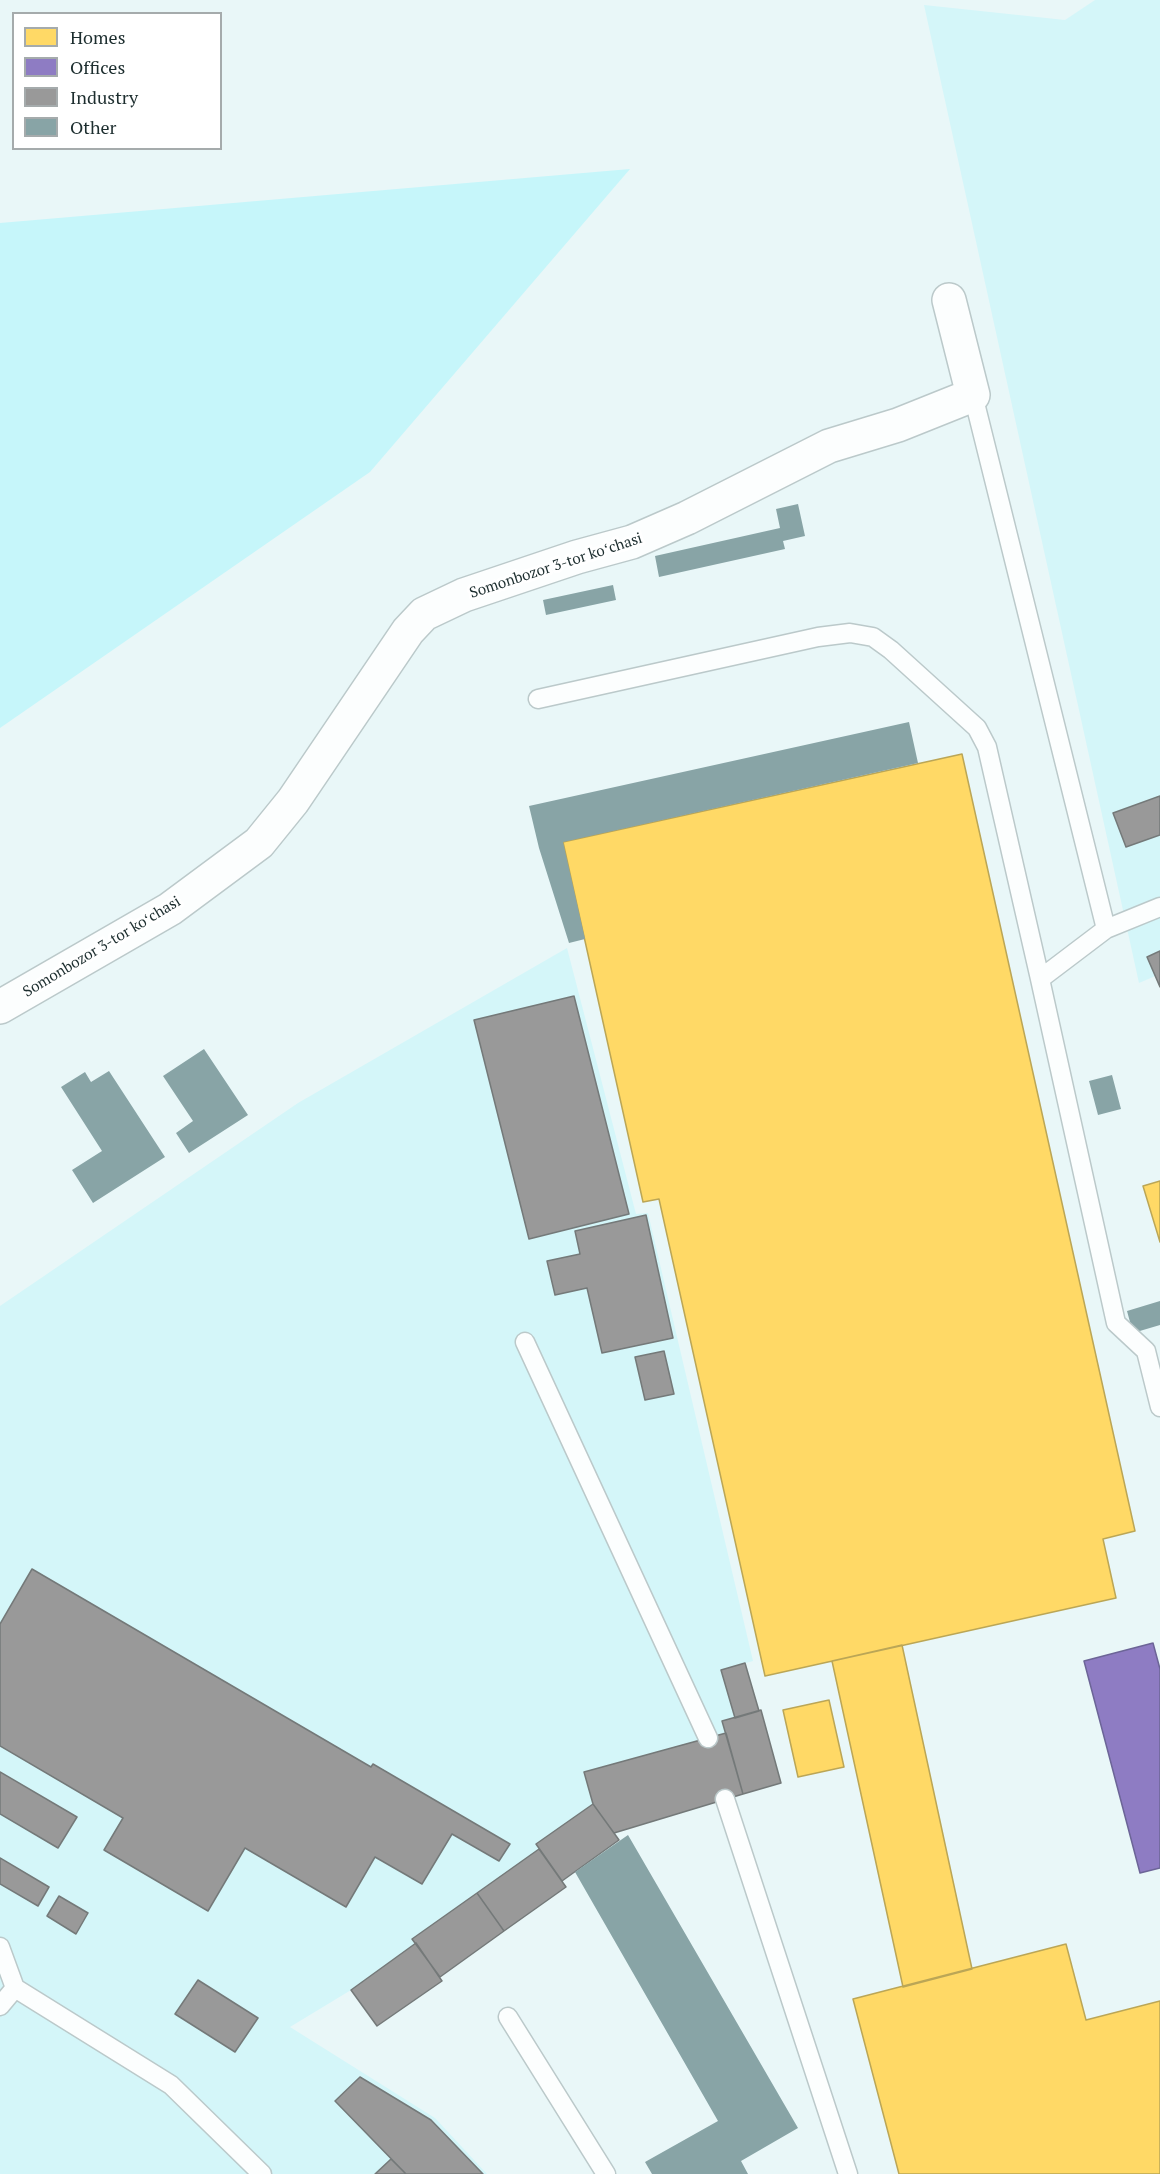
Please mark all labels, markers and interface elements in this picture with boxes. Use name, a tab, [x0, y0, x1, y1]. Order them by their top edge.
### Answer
legend	[12, 12, 222, 150]
text: Homes	[70, 25, 125, 49]
text: Offices	[70, 55, 125, 79]
text: Industry	[70, 85, 138, 109]
text: Other	[70, 115, 117, 139]
street label: Somonbozor 3-tor koʻchasi	[467, 530, 645, 602]
street label: Somonbozor 3-tor koʻchasi	[20, 893, 184, 1001]

